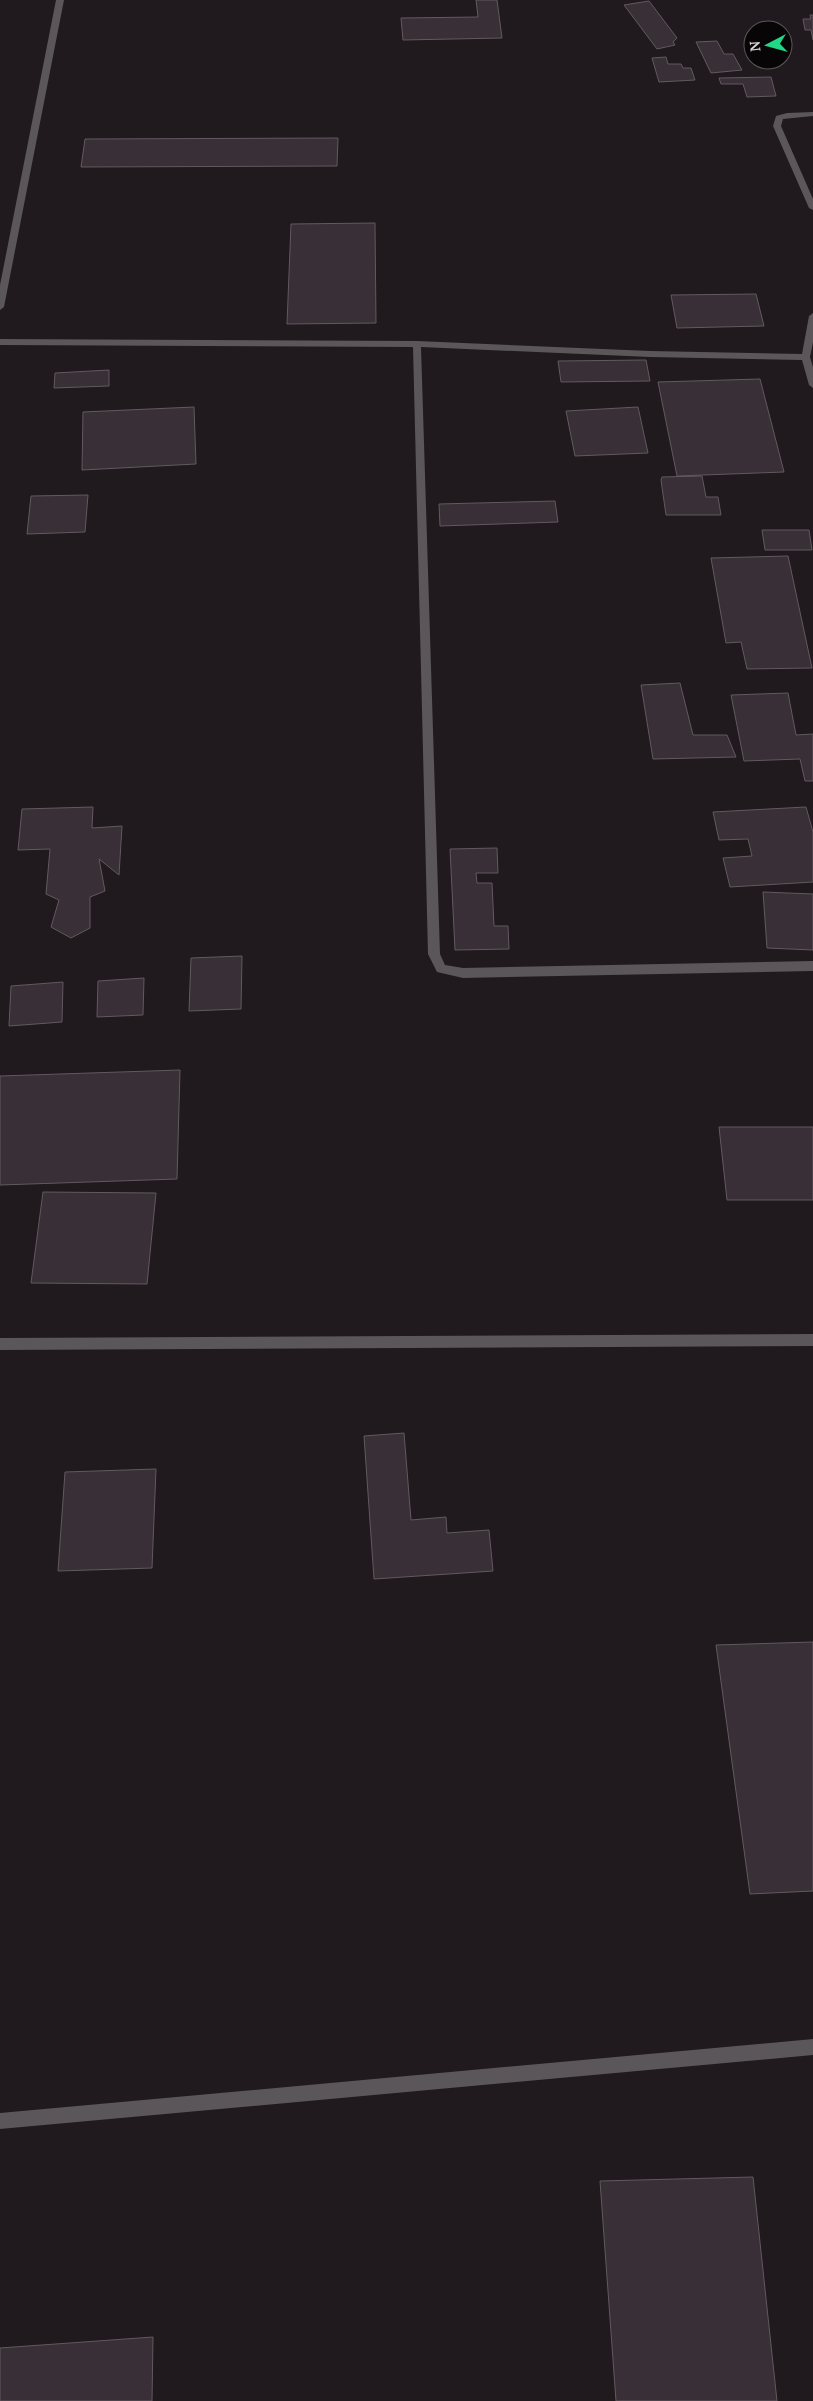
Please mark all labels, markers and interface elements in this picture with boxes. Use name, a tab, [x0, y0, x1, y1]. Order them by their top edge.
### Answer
north arrow	[743, 20, 793, 70]
text: N	[745, 40, 765, 53]

